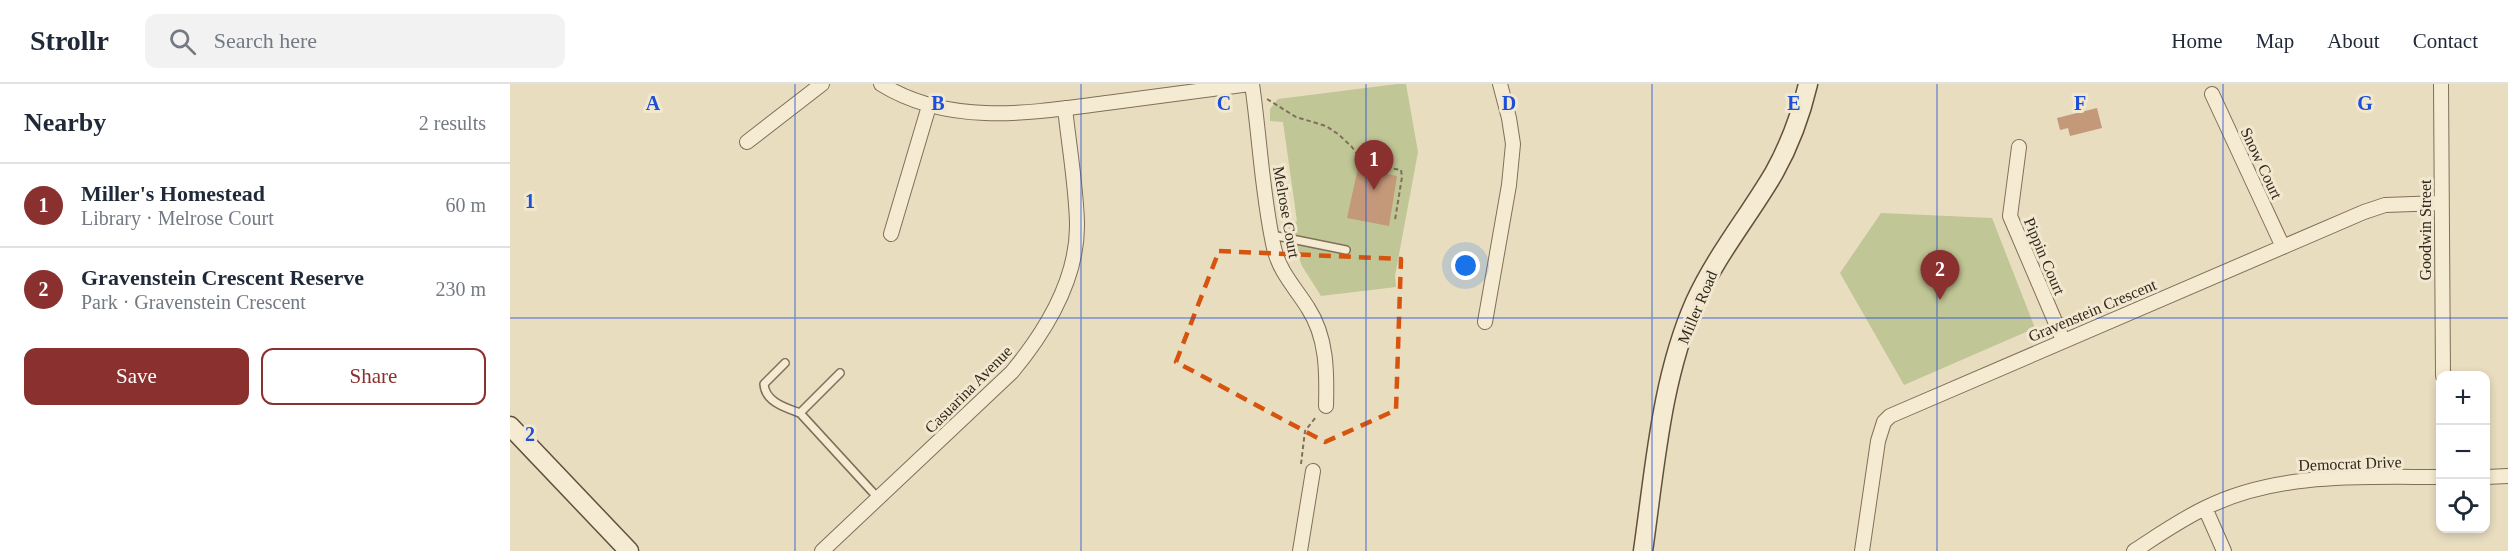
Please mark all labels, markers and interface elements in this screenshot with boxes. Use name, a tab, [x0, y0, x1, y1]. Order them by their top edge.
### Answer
search box	[145, 14, 565, 68]
text: Strollr	[30, 25, 109, 56]
icon: search	[166, 25, 199, 58]
text: Search here	[214, 28, 317, 53]
text: Home	[2171, 29, 2223, 53]
text: Map	[2256, 29, 2294, 53]
text: About	[2327, 29, 2380, 53]
text: Contact	[2413, 29, 2478, 53]
text: A	[646, 92, 661, 114]
text: B	[931, 92, 945, 114]
text: C	[1217, 92, 1231, 114]
text: D	[1502, 92, 1516, 114]
text: E	[1787, 92, 1801, 114]
text: F	[2074, 92, 2086, 114]
text: G	[2357, 92, 2373, 114]
text: Nearby	[24, 108, 106, 137]
text: 2 results	[419, 112, 486, 134]
street label: Snow Court	[2238, 125, 2286, 202]
pin: 1	[1354, 141, 1394, 190]
street label: Melrose Court	[1270, 165, 1303, 260]
street label: Goodwin Street	[2417, 179, 2434, 280]
text: Miller's Homestead	[81, 181, 265, 206]
text: 1	[525, 190, 535, 212]
text: 1	[39, 194, 49, 216]
text: 60 m	[445, 194, 486, 216]
text: Library · Melrose Court	[81, 207, 274, 229]
street label: Pippin Court	[2020, 215, 2069, 298]
pin: 2	[1920, 250, 1960, 300]
your location	[1451, 251, 1480, 280]
text: Gravenstein Crescent Reserve	[81, 265, 364, 290]
street label: Miller Road	[1674, 268, 1720, 346]
street label: Gravenstein Crescent	[2026, 276, 2159, 345]
text: 2	[39, 278, 49, 300]
text: 230 m	[435, 278, 486, 300]
text: Park · Gravenstein Crescent	[81, 291, 306, 313]
street label: Casuarina Avenue	[921, 342, 1015, 436]
button: Save	[24, 348, 249, 405]
button: Share	[261, 348, 486, 405]
map controls	[2436, 371, 2490, 533]
button: +	[2436, 371, 2490, 425]
text: 2	[525, 423, 535, 445]
button: −	[2436, 425, 2490, 479]
street label: Democrat Drive	[2298, 453, 2402, 474]
button: locate	[2436, 479, 2490, 533]

